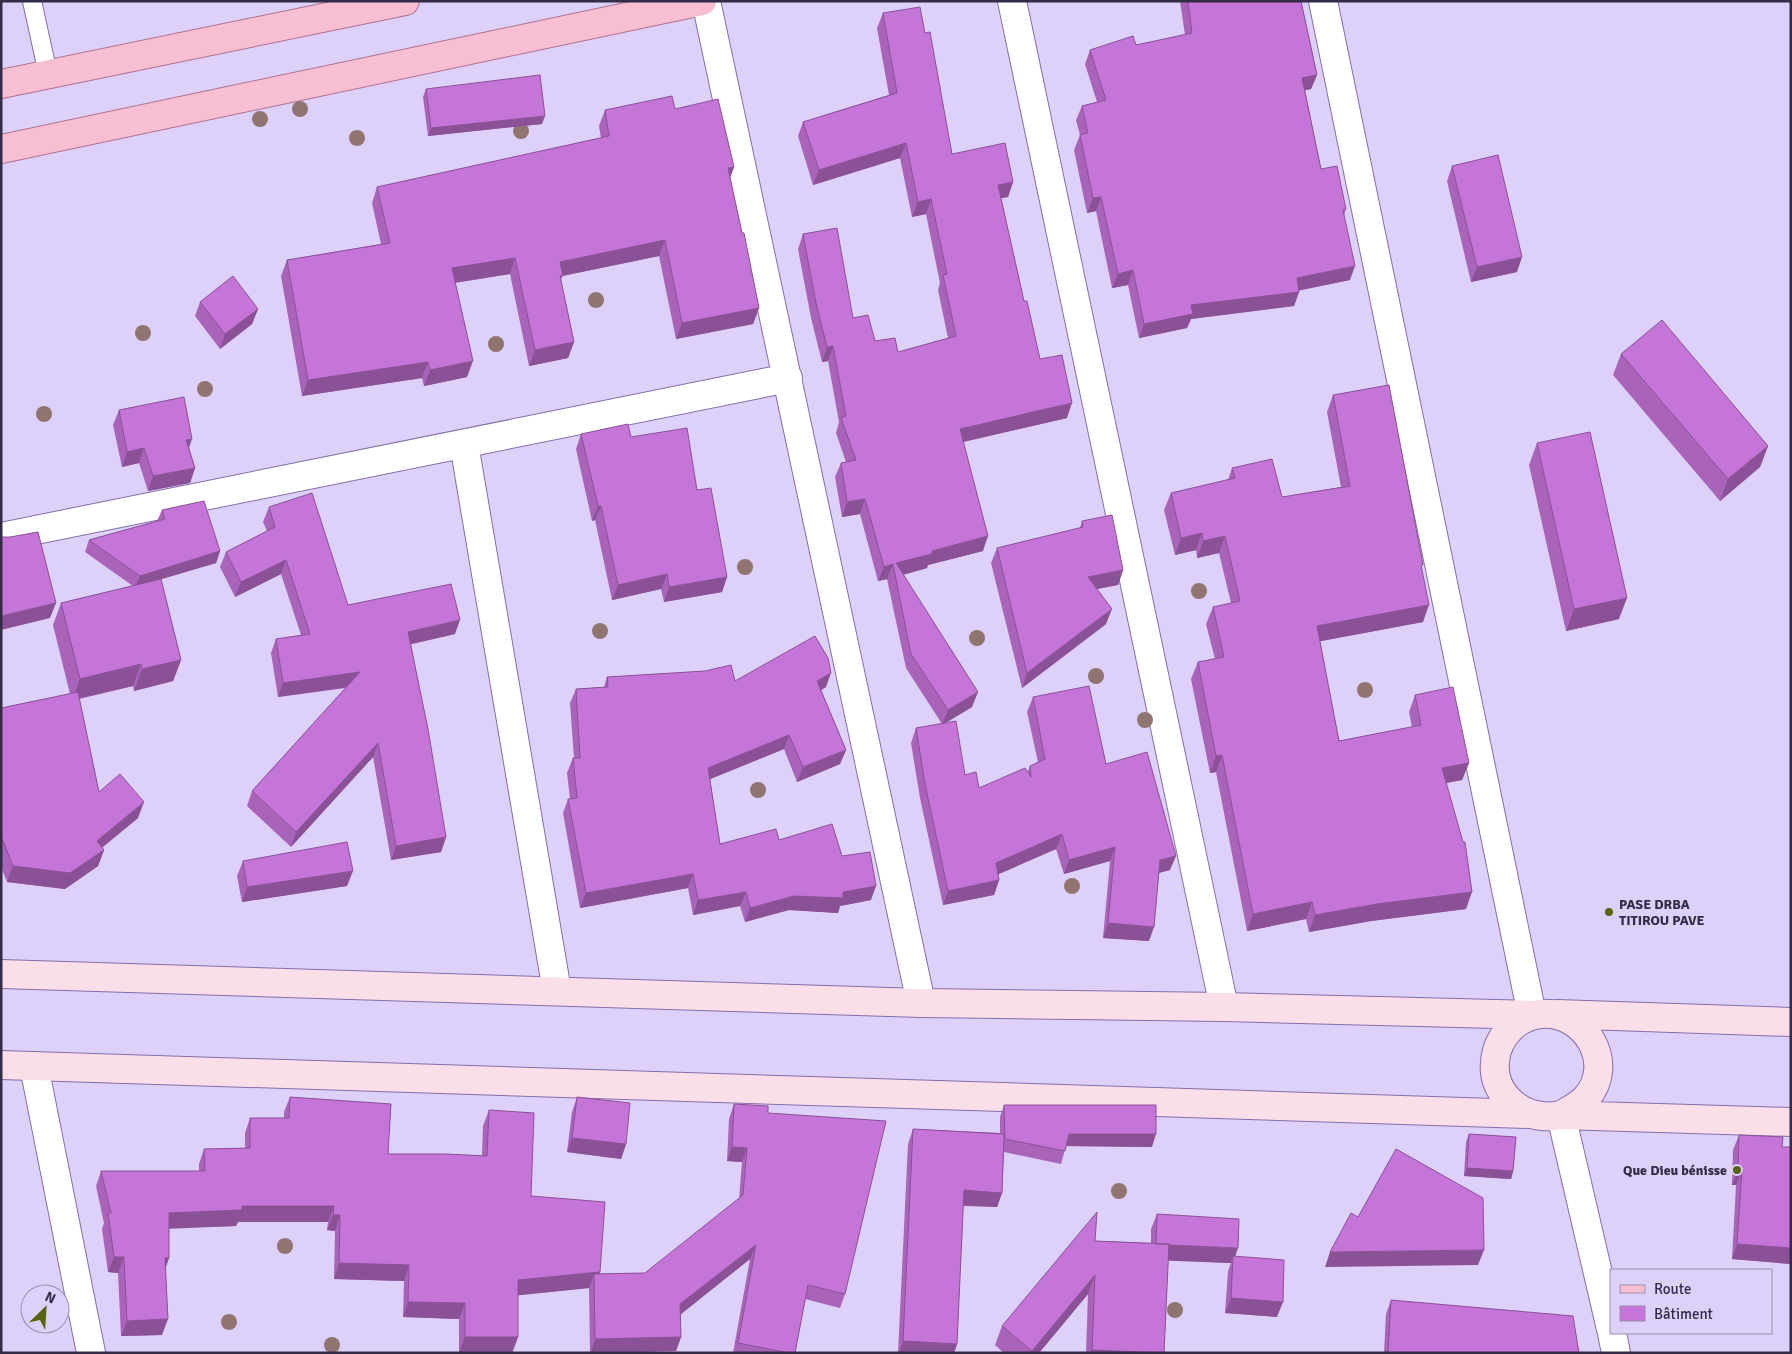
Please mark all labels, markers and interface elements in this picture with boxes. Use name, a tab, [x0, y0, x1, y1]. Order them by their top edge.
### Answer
place label: PASE DRBA TITIROU PAVE	[1619, 896, 1705, 929]
marker: PASE DRBA TITIROU PAVE	[1603, 906, 1615, 918]
place label: Que Dieu bénisse	[1623, 1162, 1727, 1179]
marker: Que Dieu bénisse	[1731, 1164, 1743, 1176]
legend	[1610, 1269, 1772, 1334]
text: Route	[1654, 1280, 1691, 1298]
north arrow	[20, 1284, 70, 1334]
text: N	[42, 1288, 58, 1307]
text: Bâtiment	[1654, 1305, 1713, 1323]

